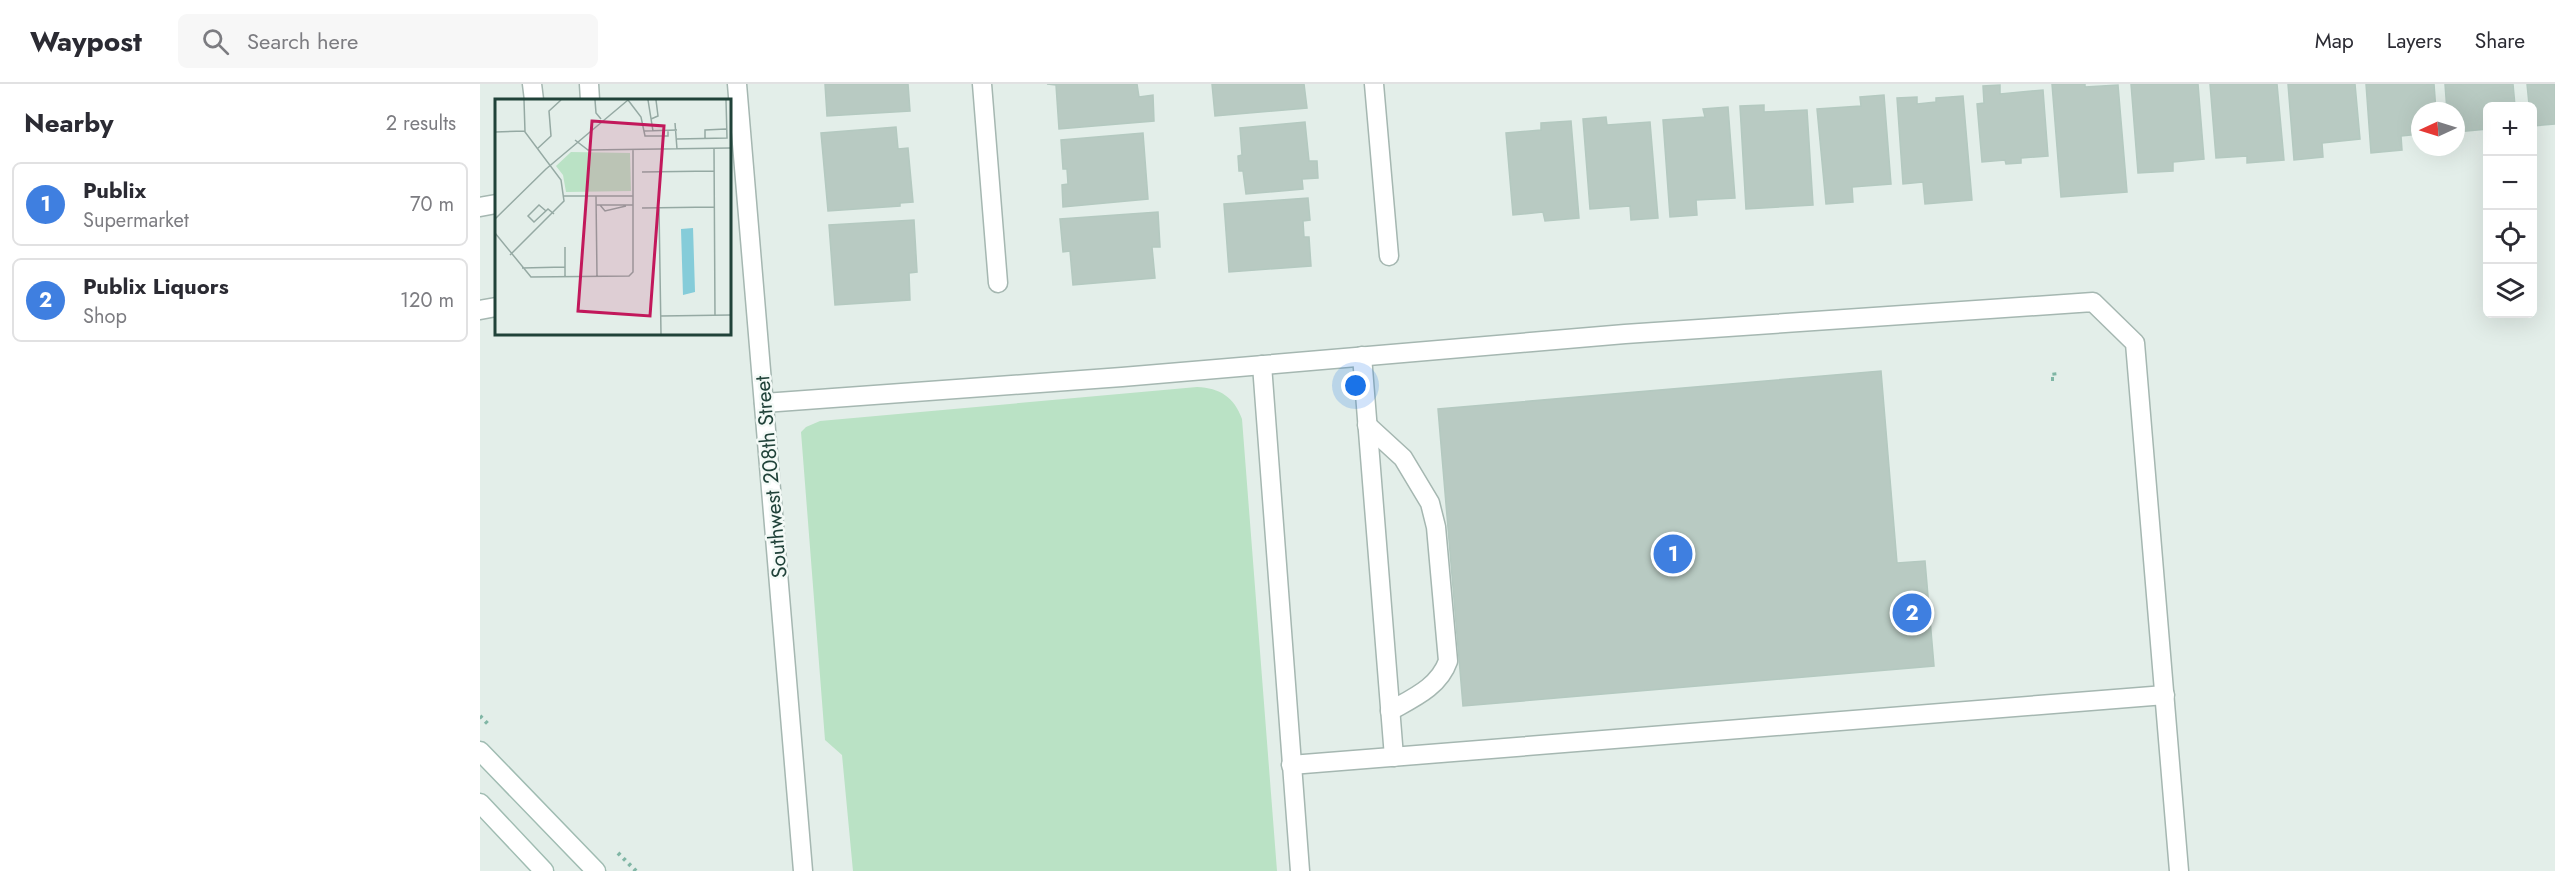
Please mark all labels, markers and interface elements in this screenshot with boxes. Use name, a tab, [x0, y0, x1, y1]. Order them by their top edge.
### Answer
search box	[178, 14, 598, 68]
text: Waypost	[30, 21, 142, 62]
icon: search	[199, 25, 232, 58]
text: Search here	[247, 25, 358, 57]
text: Map	[2315, 26, 2354, 56]
text: Layers	[2387, 26, 2442, 56]
text: Share	[2475, 26, 2525, 56]
inset map	[495, 99, 730, 334]
north arrow	[2411, 102, 2465, 156]
map controls	[2483, 102, 2537, 318]
button: +	[2483, 102, 2537, 156]
text: Nearby	[24, 104, 113, 142]
text: 2 results	[386, 109, 456, 138]
button: −	[2483, 156, 2537, 210]
text: Publix	[83, 174, 146, 206]
text: 1	[40, 190, 51, 219]
text: 70 m	[410, 190, 454, 219]
text: Supermarket	[83, 206, 189, 235]
button: locate	[2483, 210, 2537, 264]
button: layers	[2483, 264, 2537, 318]
text: Publix Liquors	[83, 270, 229, 302]
text: 2	[39, 286, 52, 315]
text: 120 m	[400, 286, 454, 315]
text: Shop	[83, 302, 127, 331]
your location	[1341, 371, 1370, 400]
street label: Southwest 208th Street	[747, 375, 795, 579]
pin: 1	[1654, 532, 1692, 576]
pin: 2	[1892, 590, 1932, 636]

